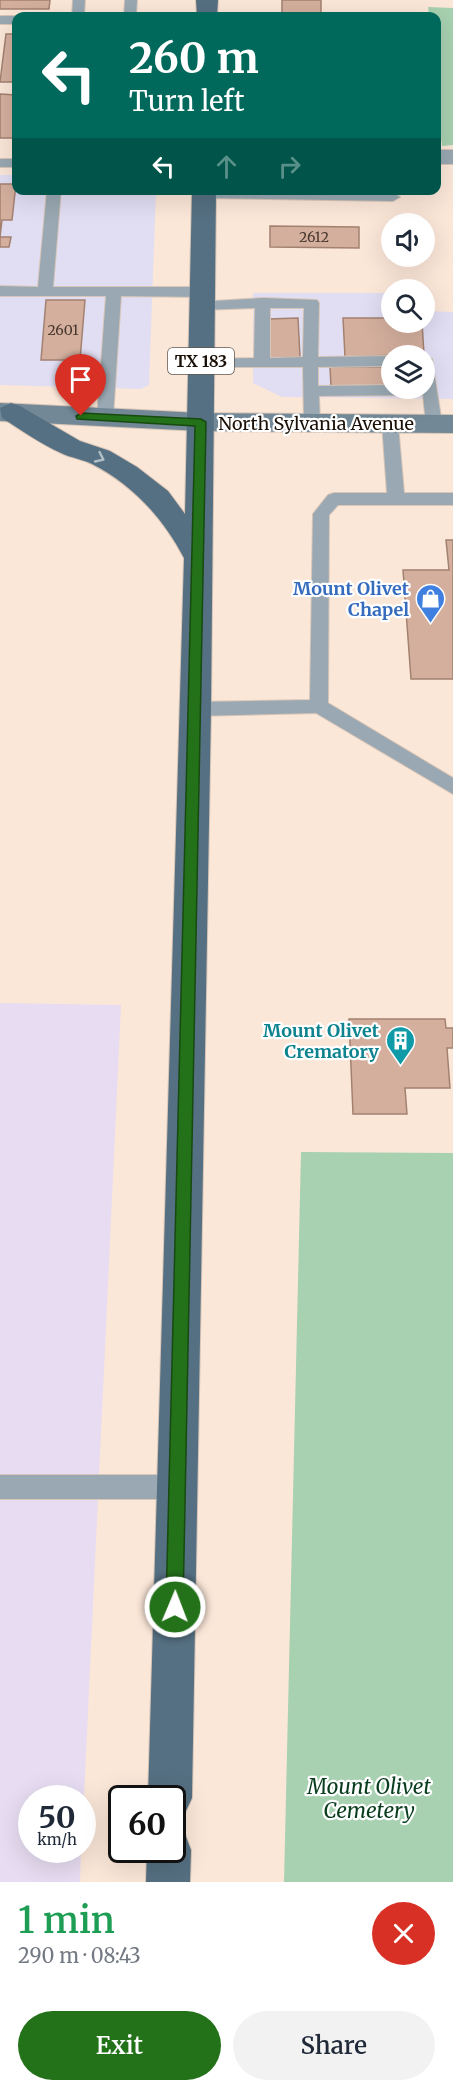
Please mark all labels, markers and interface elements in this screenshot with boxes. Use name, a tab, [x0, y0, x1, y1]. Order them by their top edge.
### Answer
text: 260 m	[129, 32, 259, 84]
icon: left	[30, 36, 108, 114]
text: Turn left	[129, 84, 244, 118]
icon: left	[147, 150, 180, 183]
icon: ahead	[210, 150, 243, 183]
icon: right	[273, 150, 306, 183]
map controls	[381, 213, 435, 399]
button: sound	[381, 213, 435, 267]
house number: 2612	[299, 228, 329, 246]
button: search	[381, 279, 435, 333]
house number: 2601	[47, 321, 79, 339]
button: layers	[381, 345, 435, 399]
road number: TX 183	[168, 348, 234, 374]
pin	[55, 354, 106, 416]
icon: arrive	[64, 363, 97, 396]
street label: North Sylvania Avenue	[218, 412, 414, 435]
one-way arrow	[94, 451, 105, 463]
place label: Mount Olivet Chapel	[293, 577, 410, 621]
shop icon: Mount Olivet Chapel	[414, 582, 446, 624]
place label: Mount Olivet Crematory	[263, 1019, 380, 1063]
building icon: Mount Olivet Crematory	[384, 1024, 416, 1066]
position arrow	[143, 1575, 207, 1639]
park label: Mount Olivet Cemetery	[306, 1773, 432, 1824]
speed limit sign: 60	[108, 1785, 186, 1863]
text: 50	[38, 1798, 76, 1836]
text: km/h	[37, 1830, 77, 1849]
text: 1 min	[18, 1898, 115, 1943]
button: close	[372, 1902, 435, 1965]
text: 290 m · 08:43	[18, 1943, 141, 1968]
button: Exit	[18, 2011, 221, 2080]
button: Share	[233, 2011, 435, 2080]

